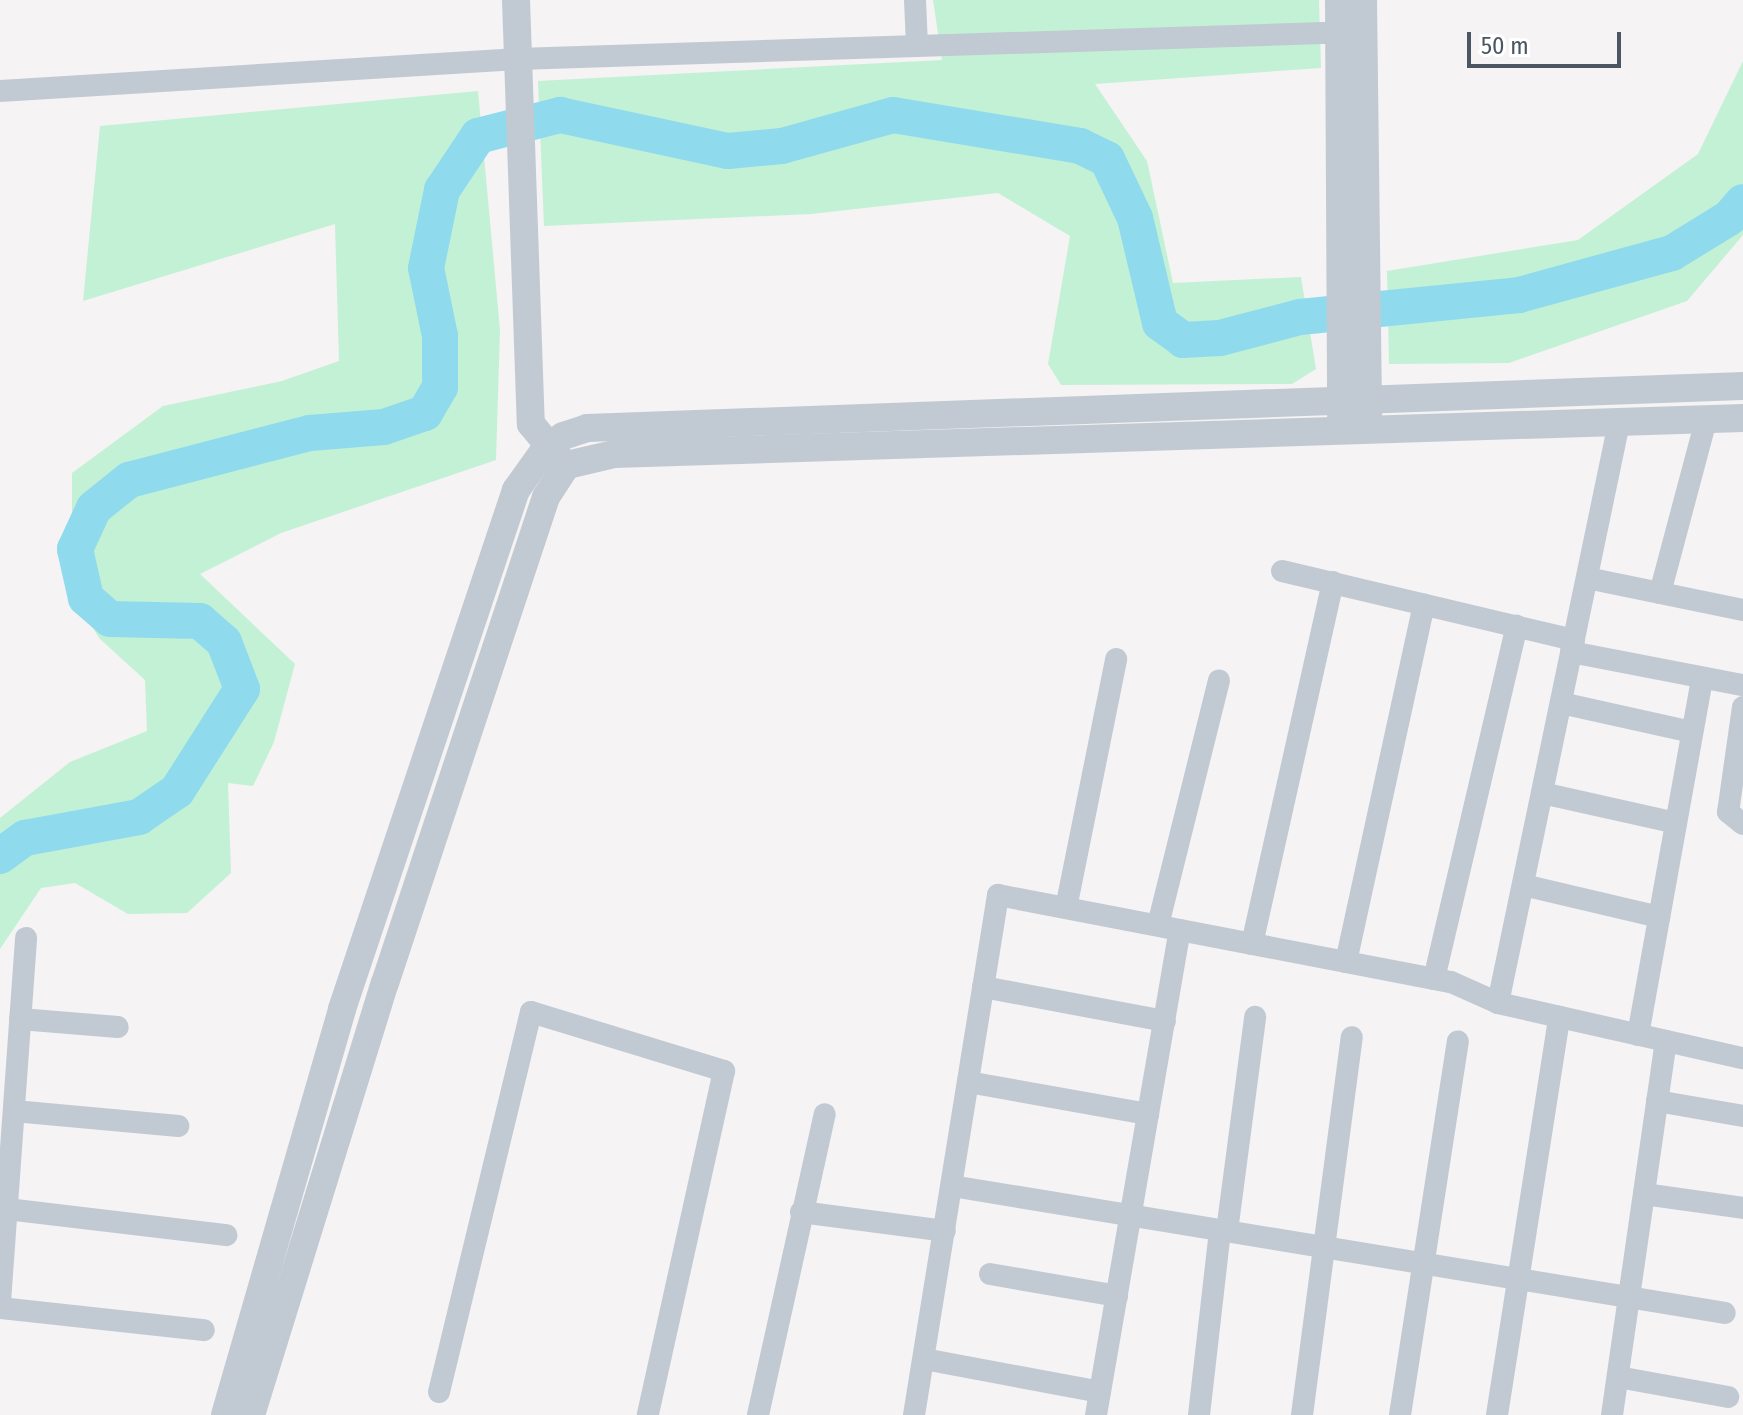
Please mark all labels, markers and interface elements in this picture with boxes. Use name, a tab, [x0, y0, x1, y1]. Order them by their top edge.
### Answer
scale bar	[1471, 16, 1625, 66]
text: 50 m	[1481, 32, 1529, 60]

